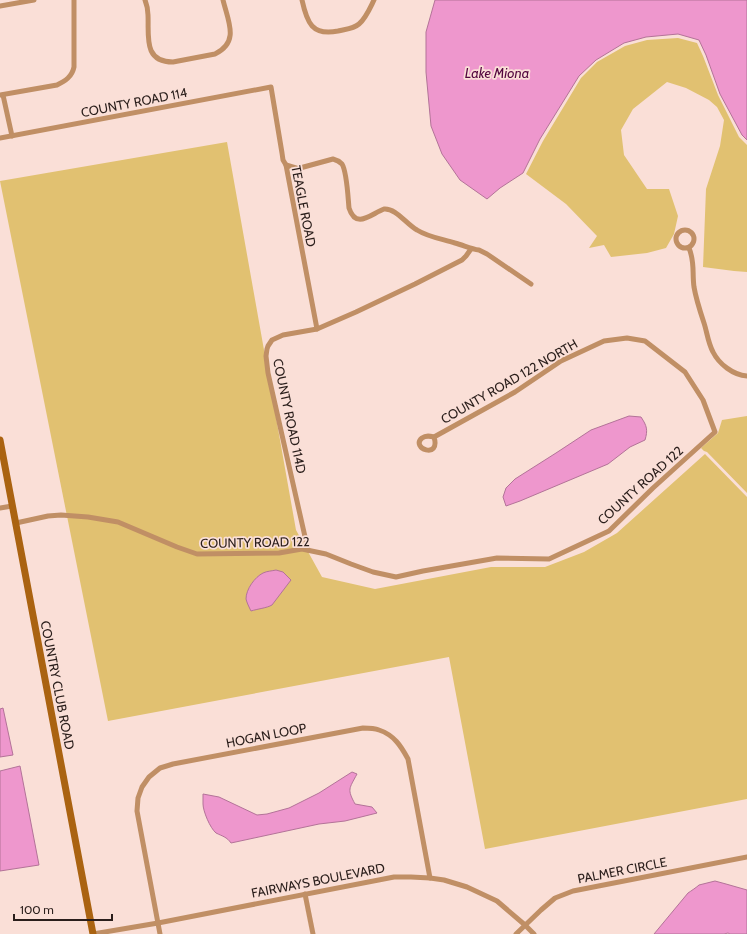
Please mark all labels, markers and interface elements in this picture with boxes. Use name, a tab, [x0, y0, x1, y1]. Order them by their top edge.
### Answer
water label: Lake Miona	[465, 64, 529, 82]
street label: COUNTY ROAD 114	[80, 84, 189, 120]
street label: TEAGLE ROAD	[288, 164, 320, 248]
street label: COUNTY ROAD 122 NORTH	[438, 335, 580, 427]
street label: COUNTY ROAD 114D	[270, 357, 310, 475]
street label: COUNTY ROAD 122	[594, 442, 686, 528]
street label: COUNTY ROAD 122	[200, 533, 310, 551]
street label: COUNTRY CLUB ROAD	[38, 619, 78, 751]
street label: HOGAN LOOP	[224, 719, 308, 751]
street label: PALMER CIRCLE	[576, 853, 668, 887]
street label: FAIRWAYS BOULEVARD	[250, 859, 386, 901]
scale bar	[14, 896, 112, 922]
text: 100 m	[20, 902, 54, 917]

